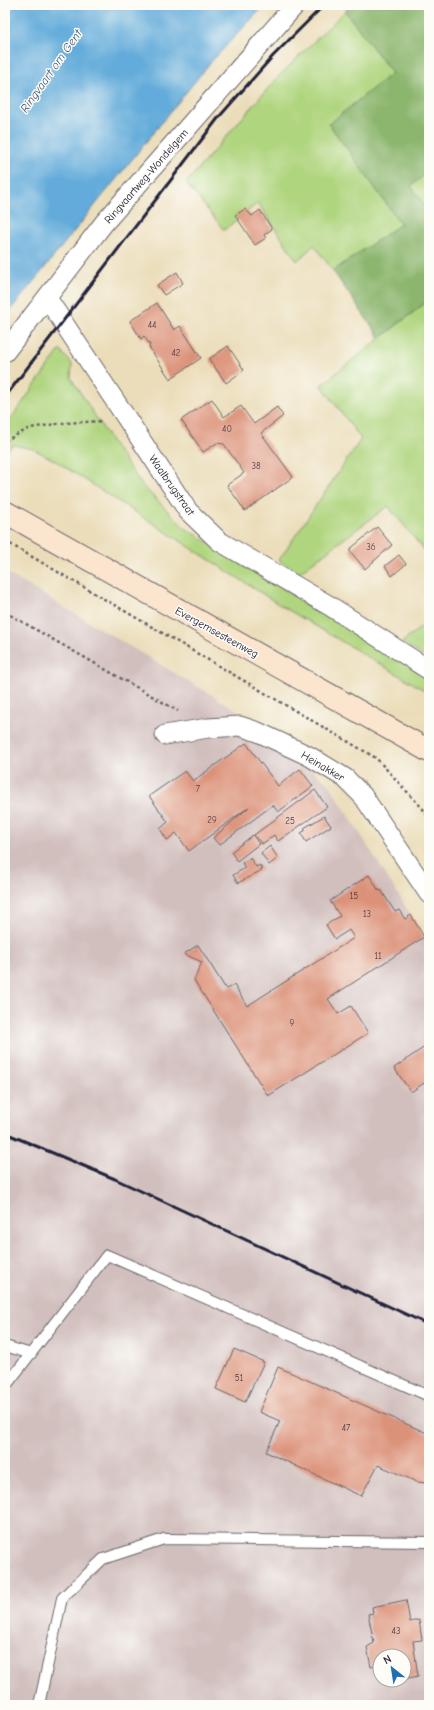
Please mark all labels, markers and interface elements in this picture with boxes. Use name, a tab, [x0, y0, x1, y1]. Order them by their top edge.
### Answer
water label: Ringvaart om Gent	[17, 26, 86, 115]
street label: Ringvaartweg-Wondelgem	[102, 126, 191, 226]
house number: 44	[148, 320, 156, 330]
house number: 42	[171, 348, 181, 358]
house number: 40	[222, 424, 232, 434]
street label: Waalbrugstraat	[146, 453, 198, 519]
house number: 38	[251, 461, 261, 471]
house number: 36	[366, 542, 376, 552]
street label: Evergemsesteenweg	[173, 604, 261, 661]
street label: Heinakker	[299, 748, 347, 785]
house number: 7	[196, 784, 201, 794]
house number: 29	[207, 815, 217, 825]
house number: 25	[285, 816, 295, 826]
house number: 15	[350, 891, 358, 901]
house number: 13	[363, 909, 371, 919]
house number: 11	[374, 951, 382, 961]
house number: 9	[290, 1018, 295, 1028]
house number: 51	[235, 1373, 244, 1383]
house number: 47	[342, 1423, 351, 1433]
house number: 43	[392, 1626, 400, 1636]
north arrow	[372, 1648, 412, 1688]
text: N	[381, 1652, 394, 1667]

